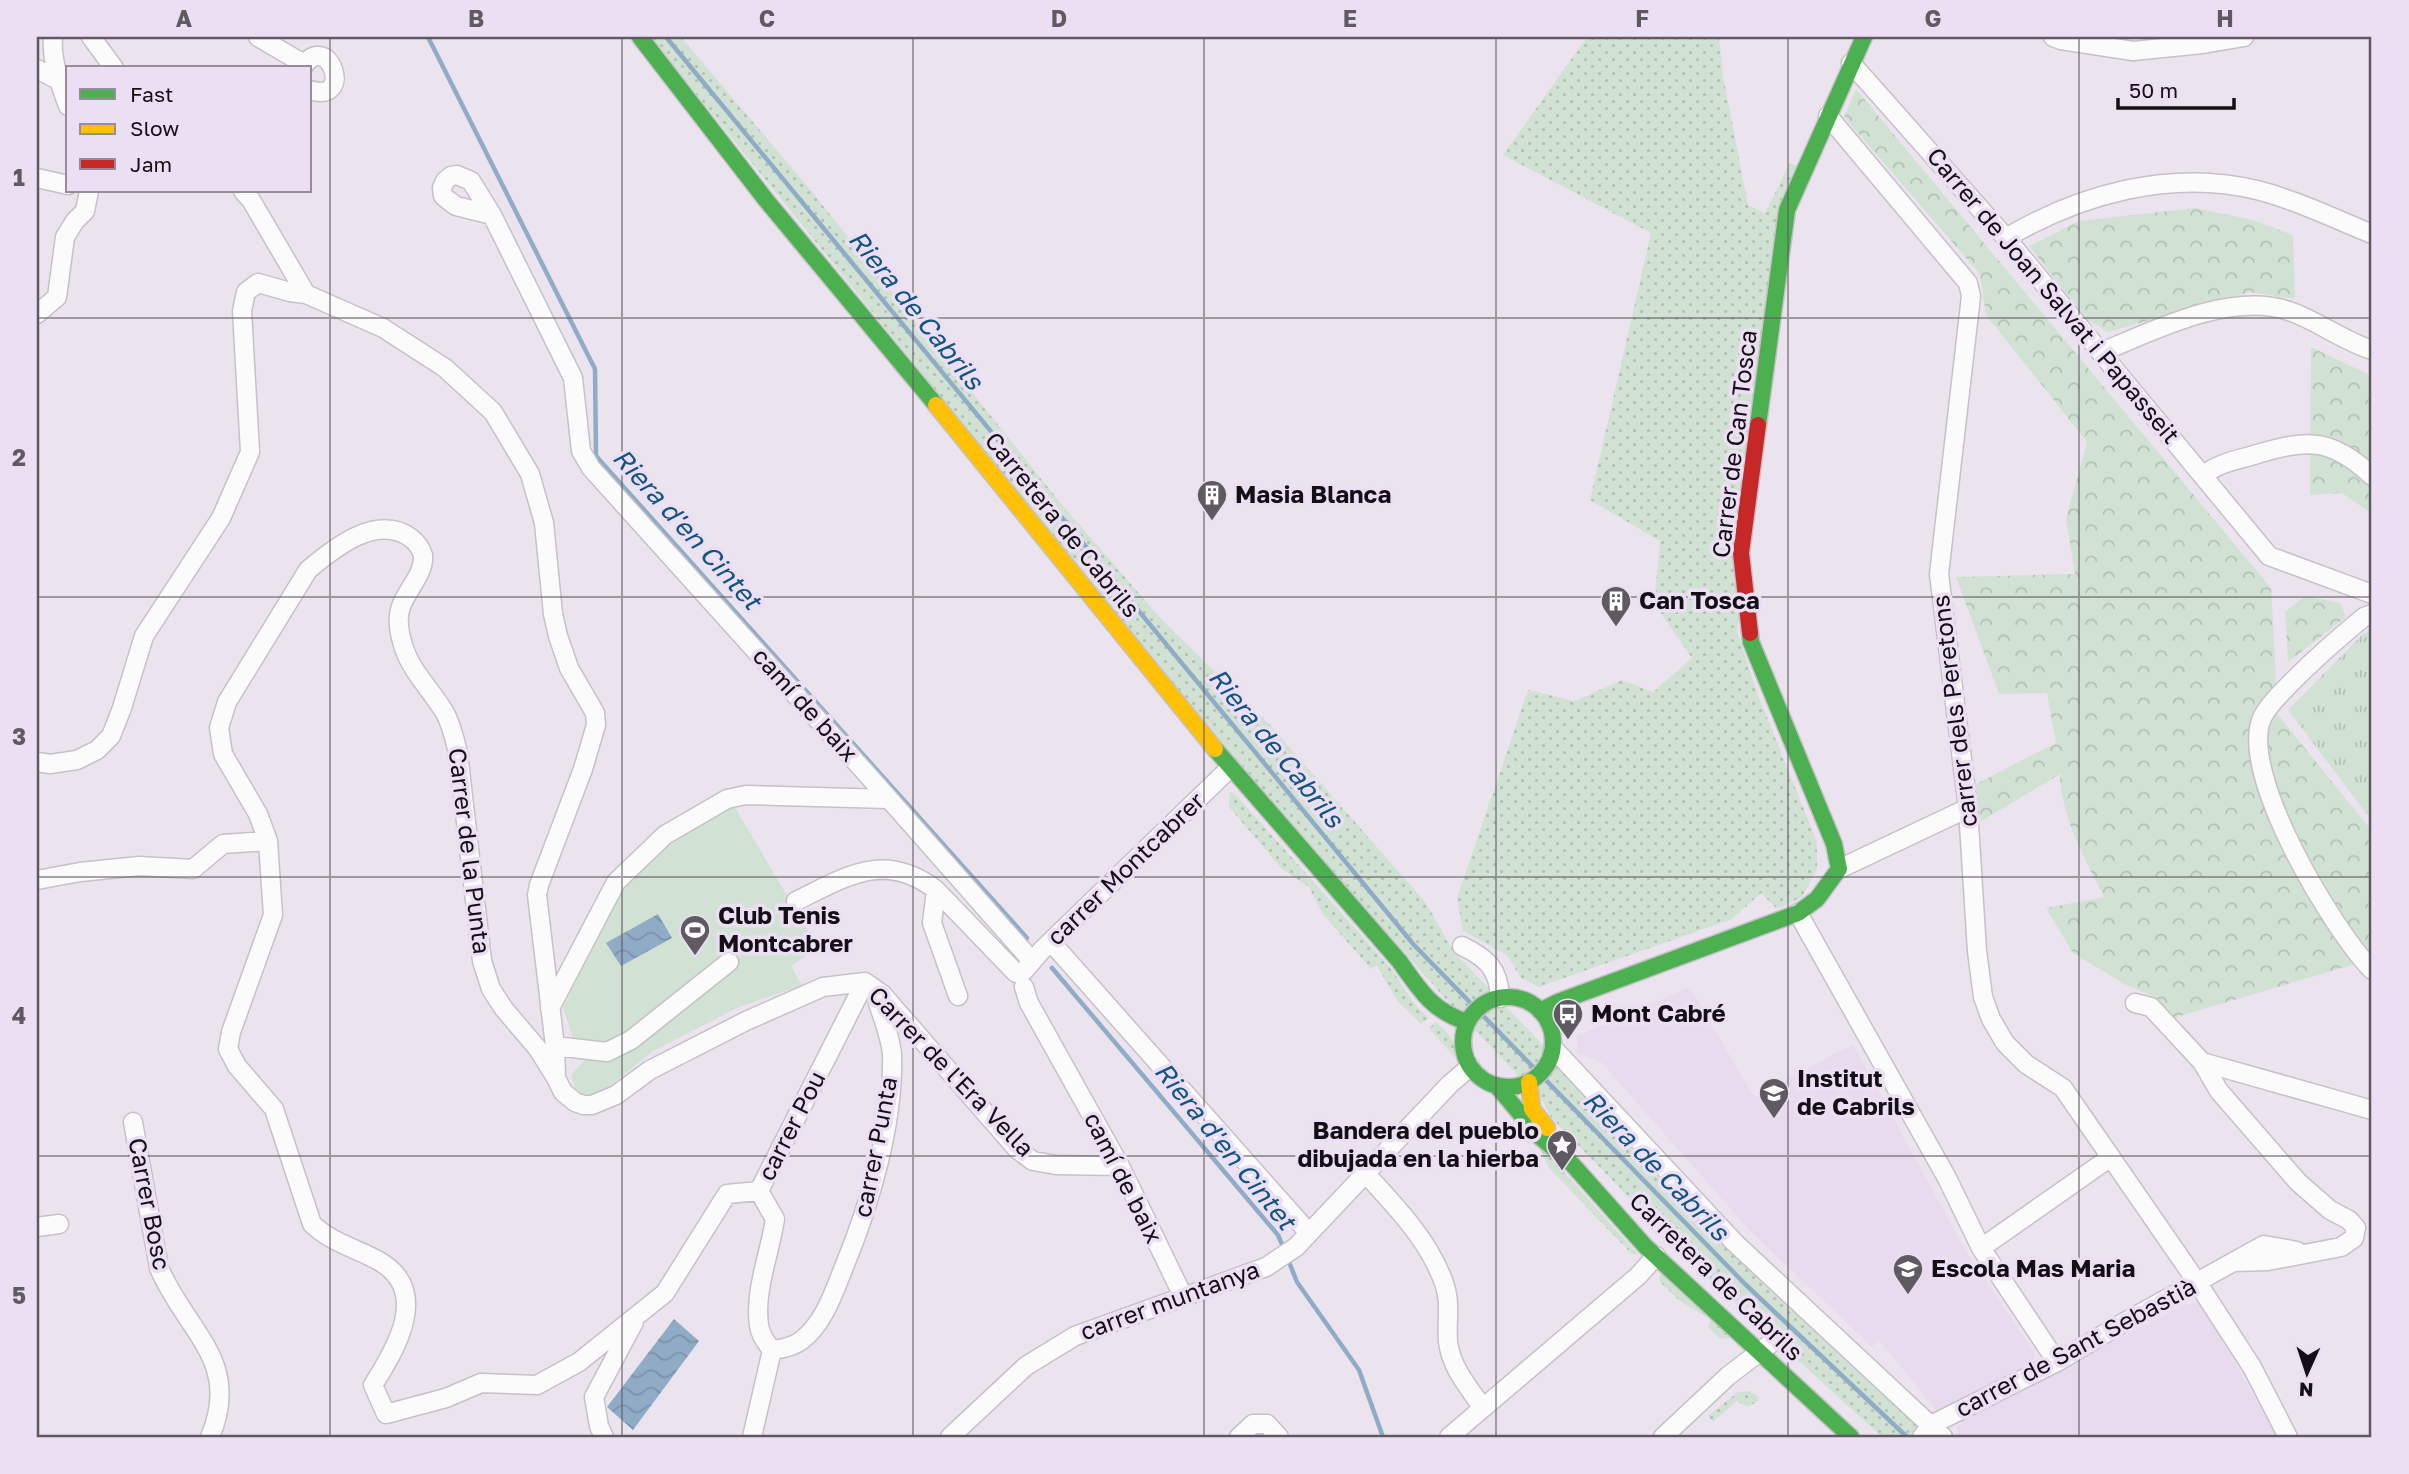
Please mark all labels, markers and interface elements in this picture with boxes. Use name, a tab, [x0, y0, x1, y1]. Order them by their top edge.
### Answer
text: A	[176, 4, 193, 32]
text: B	[468, 4, 484, 32]
text: C	[759, 4, 775, 32]
text: D	[1051, 4, 1067, 32]
text: E	[1343, 4, 1357, 32]
text: F	[1635, 4, 1649, 32]
text: G	[1925, 4, 1941, 32]
text: H	[2216, 4, 2234, 32]
legend	[66, 66, 312, 192]
scale bar	[2118, 66, 2234, 110]
text: 50 m	[2129, 77, 2178, 103]
text: Fast	[130, 81, 173, 107]
text: Slow	[130, 115, 179, 141]
street label: Carrer de Joan Salvat i Papasseit	[1922, 141, 2187, 449]
text: Jam	[130, 151, 172, 177]
text: 1	[13, 163, 25, 191]
water label: Riera de Cabrils	[843, 224, 991, 397]
street label: Carrer de Can Tosca	[1705, 328, 1762, 559]
street label: Carretera de Cabrils	[980, 426, 1147, 623]
water label: Riera d'en Cintet	[607, 442, 770, 618]
text: 2	[12, 443, 26, 471]
building icon: Masia Blanca	[1195, 478, 1229, 522]
place label: Masia Blanca	[1235, 479, 1391, 508]
building icon: Can Tosca	[1599, 584, 1633, 628]
place label: Can Tosca	[1639, 585, 1760, 614]
street label: carrer dels Peretons	[1925, 594, 1982, 829]
street label: camí de baix	[748, 641, 865, 767]
water label: Riera de Cabrils	[1203, 662, 1351, 835]
text: 3	[12, 722, 26, 750]
street label: Carrer de la Punta	[443, 746, 498, 956]
street label: carrer Montcabrer	[1040, 785, 1210, 950]
place label: Club Tenis Montcabrer	[718, 900, 853, 957]
sports icon: Club Tenis Montcabrer	[678, 913, 712, 957]
street label: Carrer de l'Era Vella	[863, 980, 1041, 1162]
bus stop icon: Mont Cabré	[1551, 997, 1585, 1041]
place label: Mont Cabré	[1591, 998, 1726, 1027]
text: 4	[12, 1001, 26, 1029]
water label: Riera d'en Cintet	[1148, 1056, 1304, 1238]
place label: Institut de Cabrils	[1797, 1063, 1915, 1120]
street label: carrer Pou	[751, 1066, 831, 1185]
street label: carrer Punta	[847, 1074, 902, 1219]
school or university icon: Institut de Cabrils	[1757, 1076, 1791, 1120]
water label: Riera de Cabrils	[1577, 1084, 1736, 1248]
street label: camí de baix	[1079, 1107, 1170, 1248]
place label: Bandera del pueblo dibujada en la hierba	[1298, 1115, 1539, 1172]
place icon: Bandera del pueblo dibujada en la hierba	[1545, 1128, 1579, 1172]
street label: Carrer Bosc	[123, 1135, 177, 1272]
street label: Carretera de Cabrils	[1624, 1186, 1810, 1366]
school or university icon: Escola Mas Maria	[1891, 1252, 1925, 1296]
place label: Escola Mas Maria	[1931, 1253, 2136, 1282]
street label: carrer muntanya	[1076, 1254, 1263, 1345]
street label: carrer de Sant Sebastià	[1950, 1271, 2200, 1422]
text: 5	[12, 1281, 26, 1309]
north arrow	[2272, 1338, 2342, 1408]
text: N	[2298, 1379, 2314, 1402]

